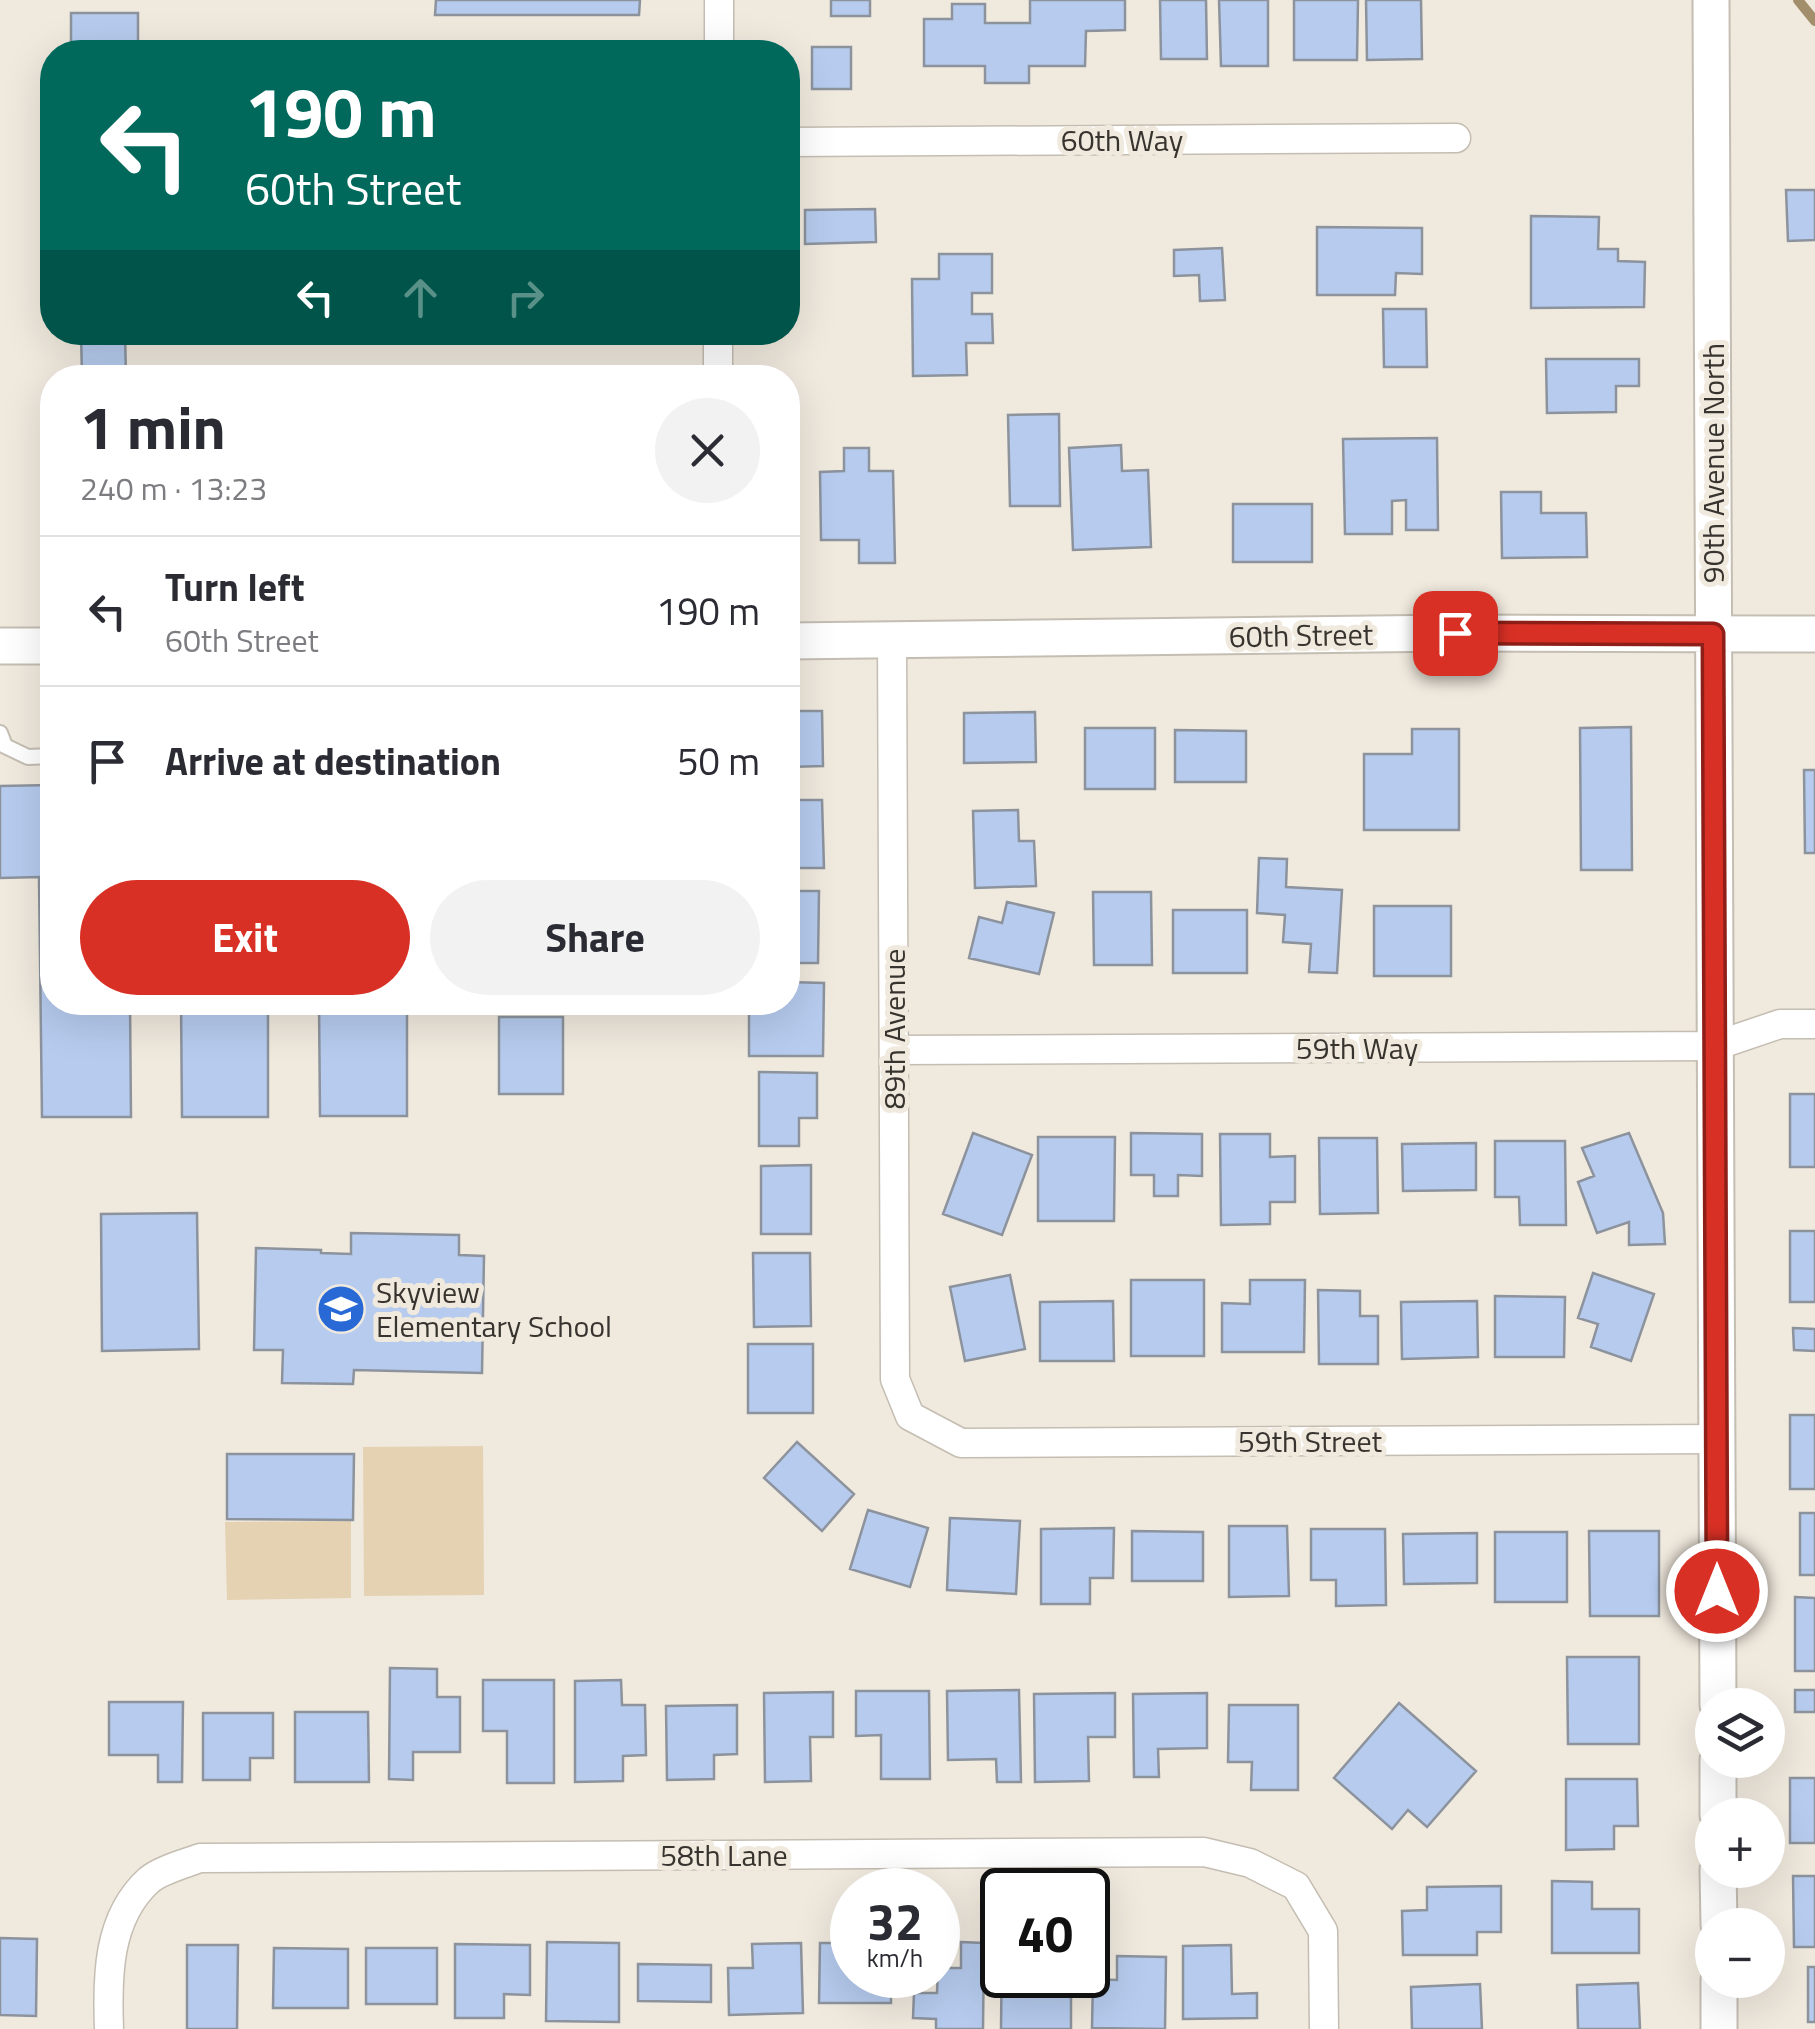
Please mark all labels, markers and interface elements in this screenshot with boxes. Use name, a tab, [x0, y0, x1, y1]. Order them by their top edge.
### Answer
text: 190 m	[245, 58, 437, 164]
icon: left	[80, 80, 210, 210]
street label: 60th Way	[1061, 117, 1183, 163]
text: 60th Street	[245, 154, 461, 222]
icon: left	[288, 270, 343, 325]
icon: ahead	[393, 270, 448, 325]
icon: right	[498, 270, 553, 325]
street label: 90th Avenue North	[1690, 343, 1736, 583]
text: 1 min	[80, 381, 226, 472]
button: close	[655, 398, 760, 503]
text: 240 m · 13:23	[80, 464, 267, 512]
text: Turn left	[165, 558, 305, 616]
text: 190 m	[656, 582, 760, 640]
icon: left	[80, 584, 135, 639]
pin	[1413, 591, 1498, 676]
icon: arrive	[1428, 606, 1483, 661]
street label: 60th Street	[1229, 611, 1374, 659]
text: 60th Street	[165, 616, 319, 664]
text: Arrive at destination	[165, 732, 501, 790]
text: 50 m	[677, 732, 760, 790]
icon: arrive	[80, 734, 135, 789]
button: Exit	[80, 880, 410, 995]
button: Share	[430, 880, 760, 995]
street label: 89th Avenue	[871, 949, 917, 1109]
street label: 59th Way	[1296, 1025, 1418, 1071]
place label: Skyview Elementary School	[376, 1269, 612, 1349]
school or university icon: Skyview Elementary School	[315, 1283, 367, 1335]
street label: 59th Street	[1238, 1418, 1383, 1464]
position arrow	[1665, 1539, 1769, 1643]
map controls	[1695, 1688, 1785, 1998]
button: layers	[1695, 1688, 1785, 1778]
button: +	[1695, 1798, 1785, 1888]
street label: 58th Lane	[660, 1832, 788, 1878]
speed limit sign: 40	[980, 1868, 1110, 1998]
text: 32	[867, 1883, 923, 1959]
button: −	[1695, 1908, 1785, 1998]
text: km/h	[867, 1939, 923, 1977]

